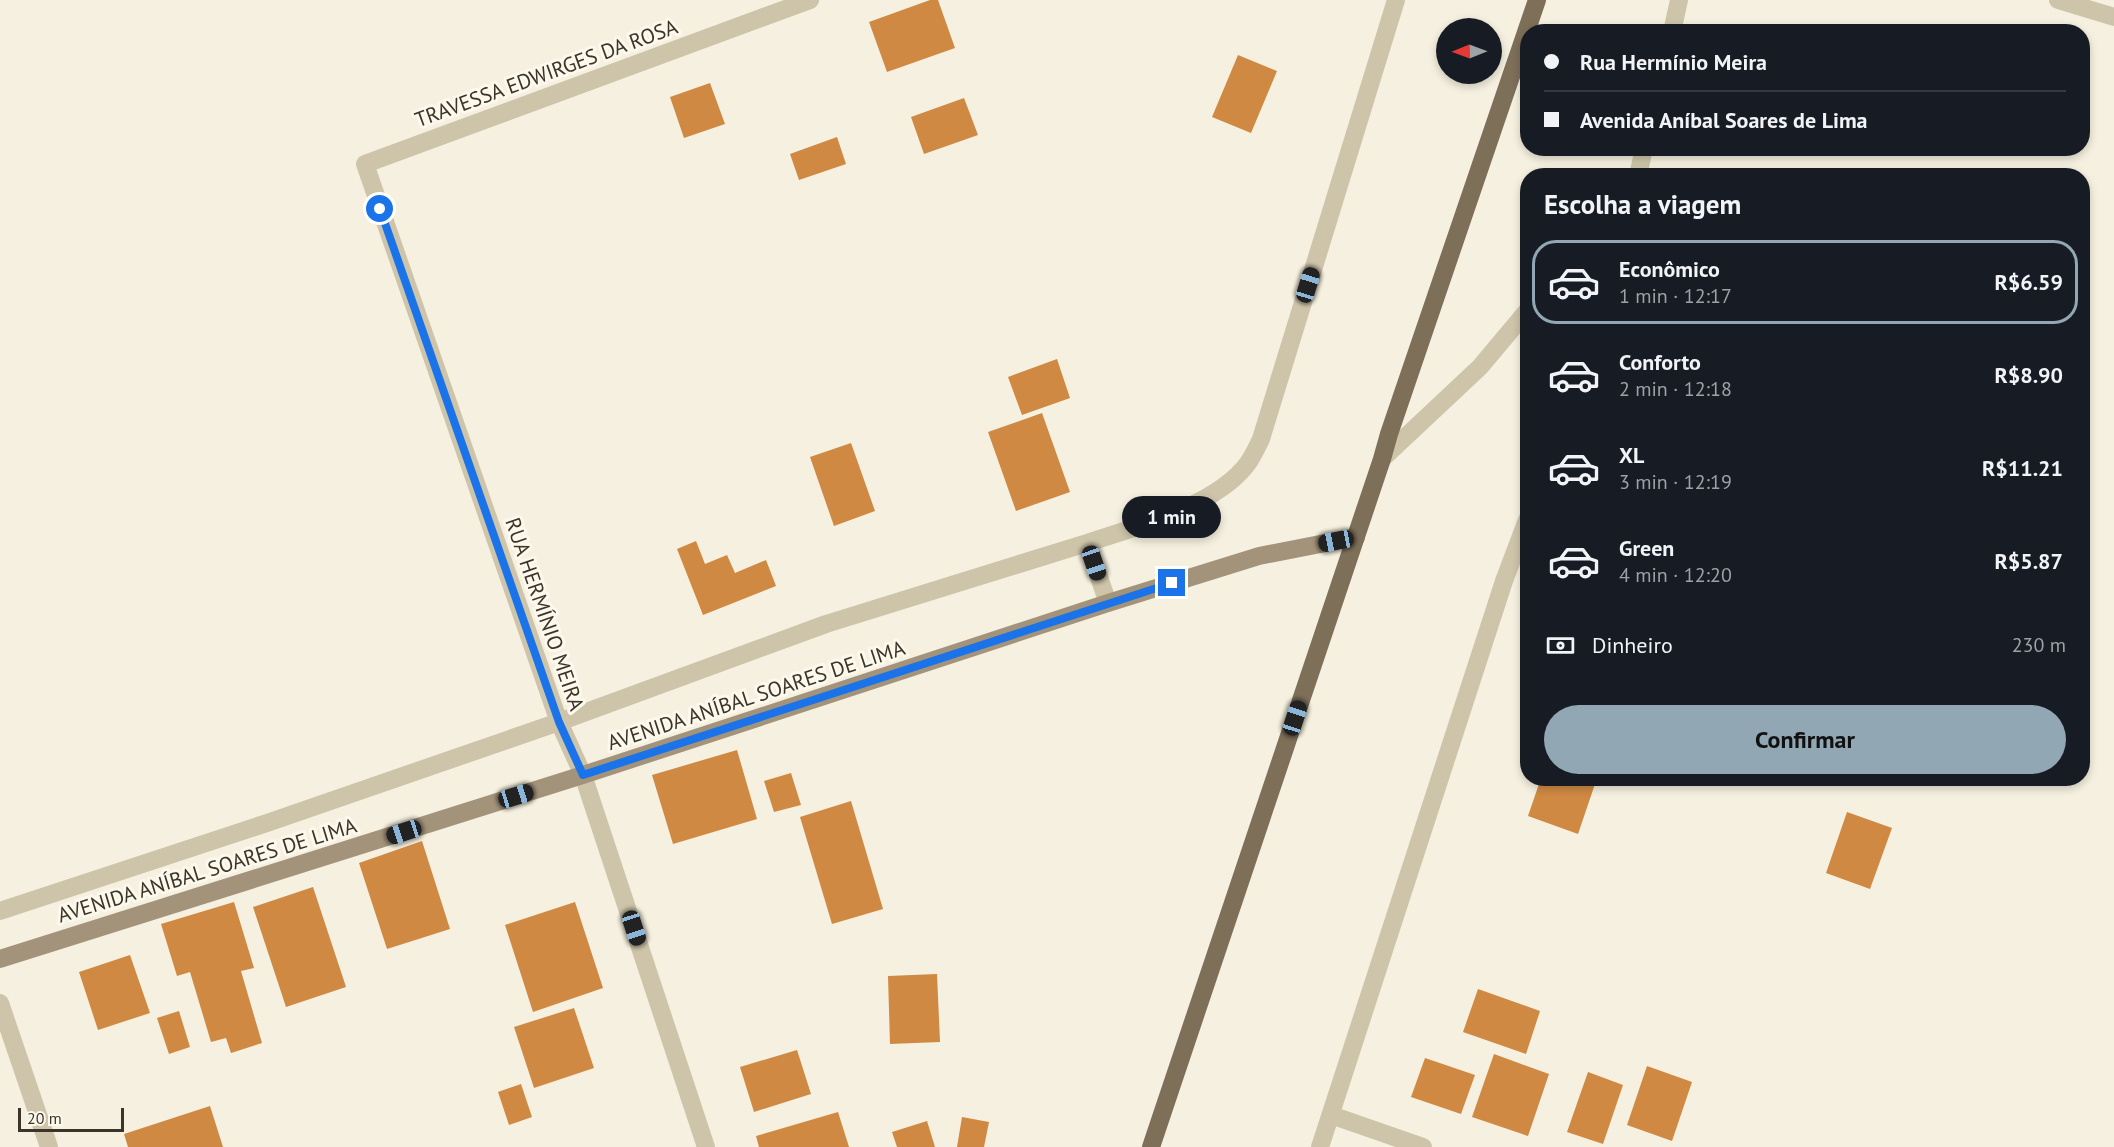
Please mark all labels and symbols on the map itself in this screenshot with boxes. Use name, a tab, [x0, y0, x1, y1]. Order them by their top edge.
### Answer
street label: TRAVESSA EDWIRGES DA ROSA	[411, 13, 682, 133]
north arrow	[1436, 18, 1502, 84]
route start	[366, 195, 393, 222]
car	[1294, 265, 1322, 305]
callout: 1 min	[1122, 496, 1222, 538]
street label: RUA HERMÍNIO MEIRA	[499, 514, 591, 715]
car	[1317, 529, 1355, 553]
car	[1080, 543, 1108, 583]
route end	[1158, 569, 1185, 596]
street label: AVENIDA ANÍBAL SOARES DE LIMA	[604, 634, 909, 756]
car	[1281, 698, 1309, 738]
car	[496, 782, 536, 810]
street label: AVENIDA ANÍBAL SOARES DE LIMA	[54, 811, 360, 928]
car	[384, 818, 424, 846]
car	[620, 908, 648, 948]
scale bar	[18, 1105, 124, 1132]

